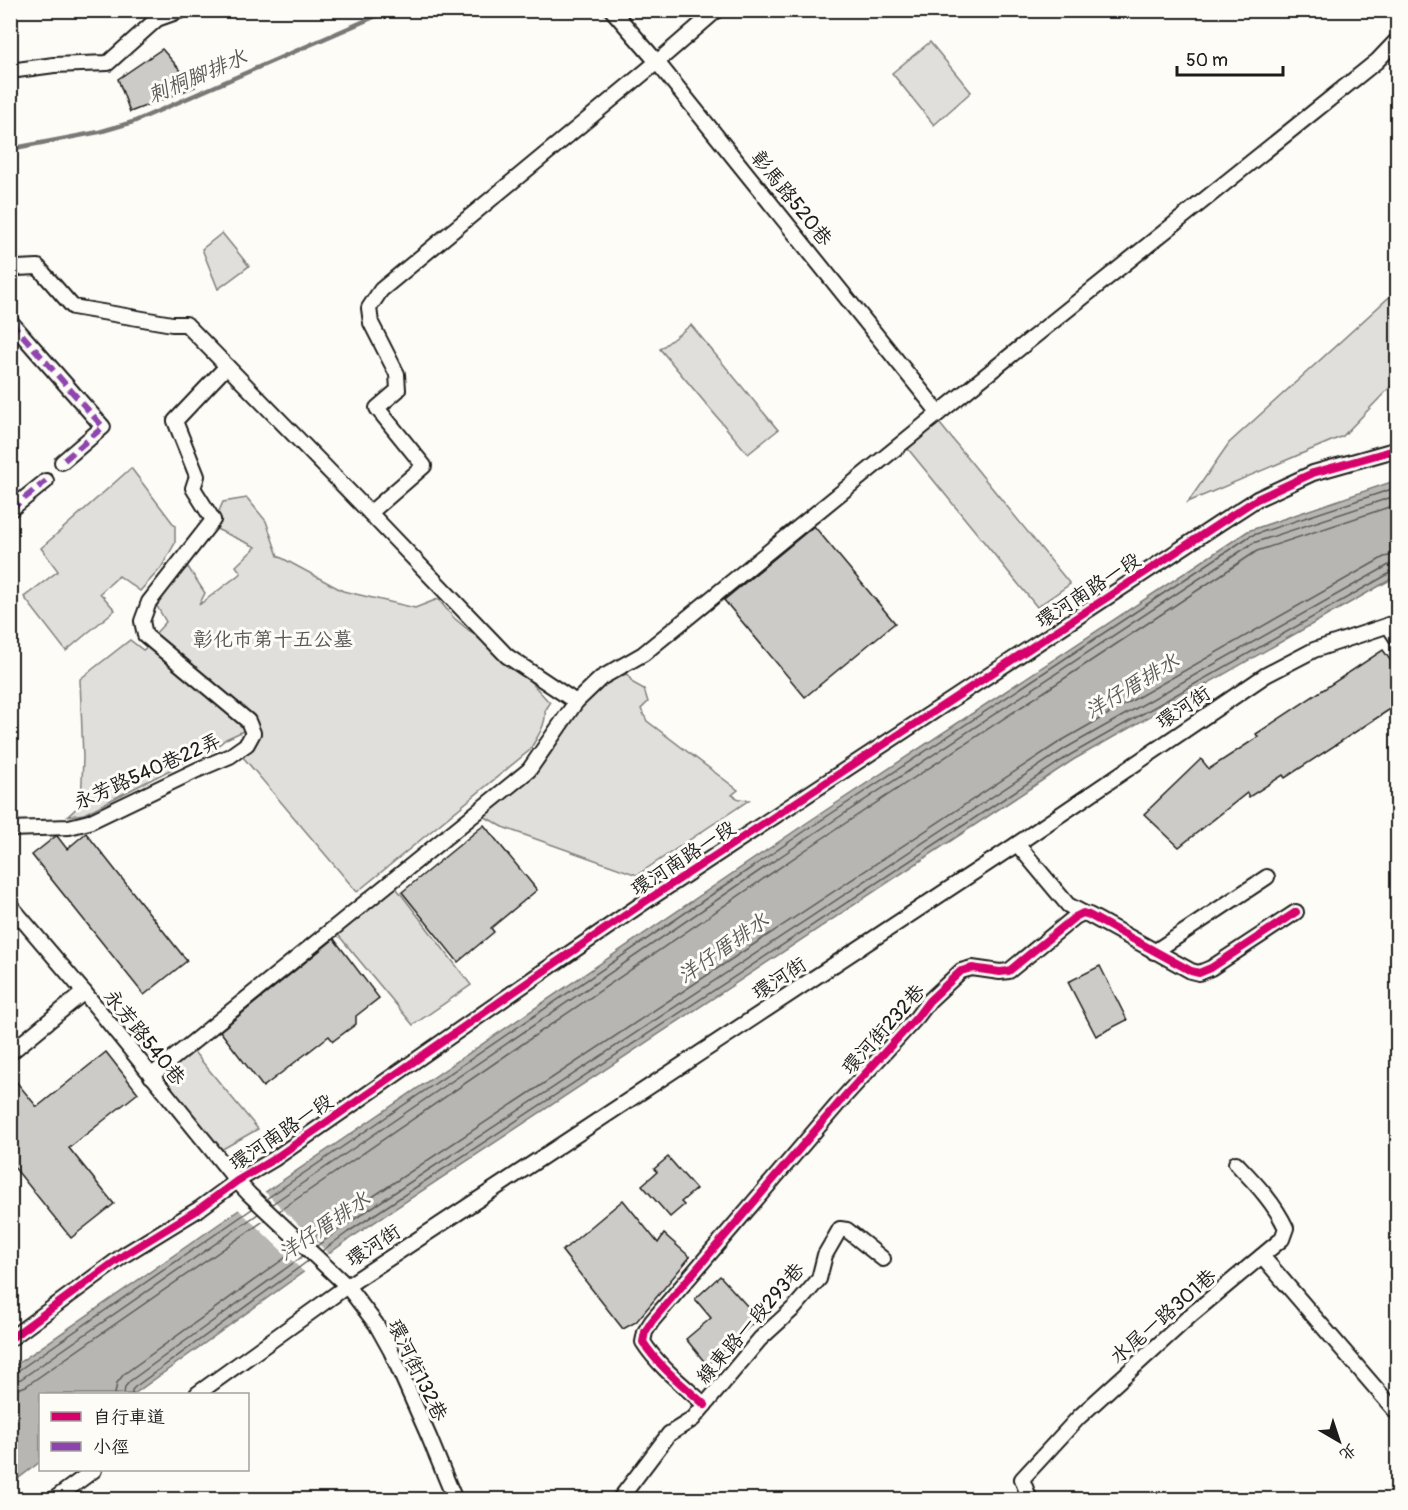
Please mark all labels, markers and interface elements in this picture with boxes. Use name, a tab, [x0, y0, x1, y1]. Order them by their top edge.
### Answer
scale bar	[1177, 39, 1284, 77]
water label: 刺桐腳排水	[144, 43, 252, 109]
text: 50 m	[1186, 49, 1228, 72]
street label: 彰馬路520巷	[745, 145, 838, 252]
street label: 環河南路一段	[1031, 547, 1145, 634]
park label: 彰化市第十五公墓	[193, 627, 353, 652]
water label: 洋仔厝排水	[1080, 647, 1185, 725]
street label: 環河街	[1151, 680, 1215, 735]
street label: 永芳路540巷22弄	[70, 728, 225, 815]
street label: 環河南路一段	[626, 815, 740, 902]
water label: 洋仔厝排水	[673, 907, 775, 990]
street label: 環河街	[747, 952, 811, 1005]
street label: 環河街232巷	[836, 978, 931, 1080]
street label: 永芳路540巷	[98, 984, 191, 1091]
street label: 環河南路一段	[225, 1088, 338, 1176]
water label: 洋仔厝排水	[273, 1185, 376, 1267]
street label: 環河街	[341, 1219, 405, 1272]
street label: 線東路一段293巷	[691, 1257, 811, 1389]
street label: 水尾一路301巷	[1105, 1263, 1222, 1369]
street label: 環河街132巷	[382, 1315, 453, 1426]
legend	[39, 1393, 249, 1471]
text: 自行車道	[93, 1406, 165, 1429]
north arrow	[1309, 1411, 1369, 1471]
text: 小徑	[93, 1436, 129, 1459]
text: 北	[1335, 1439, 1360, 1465]

